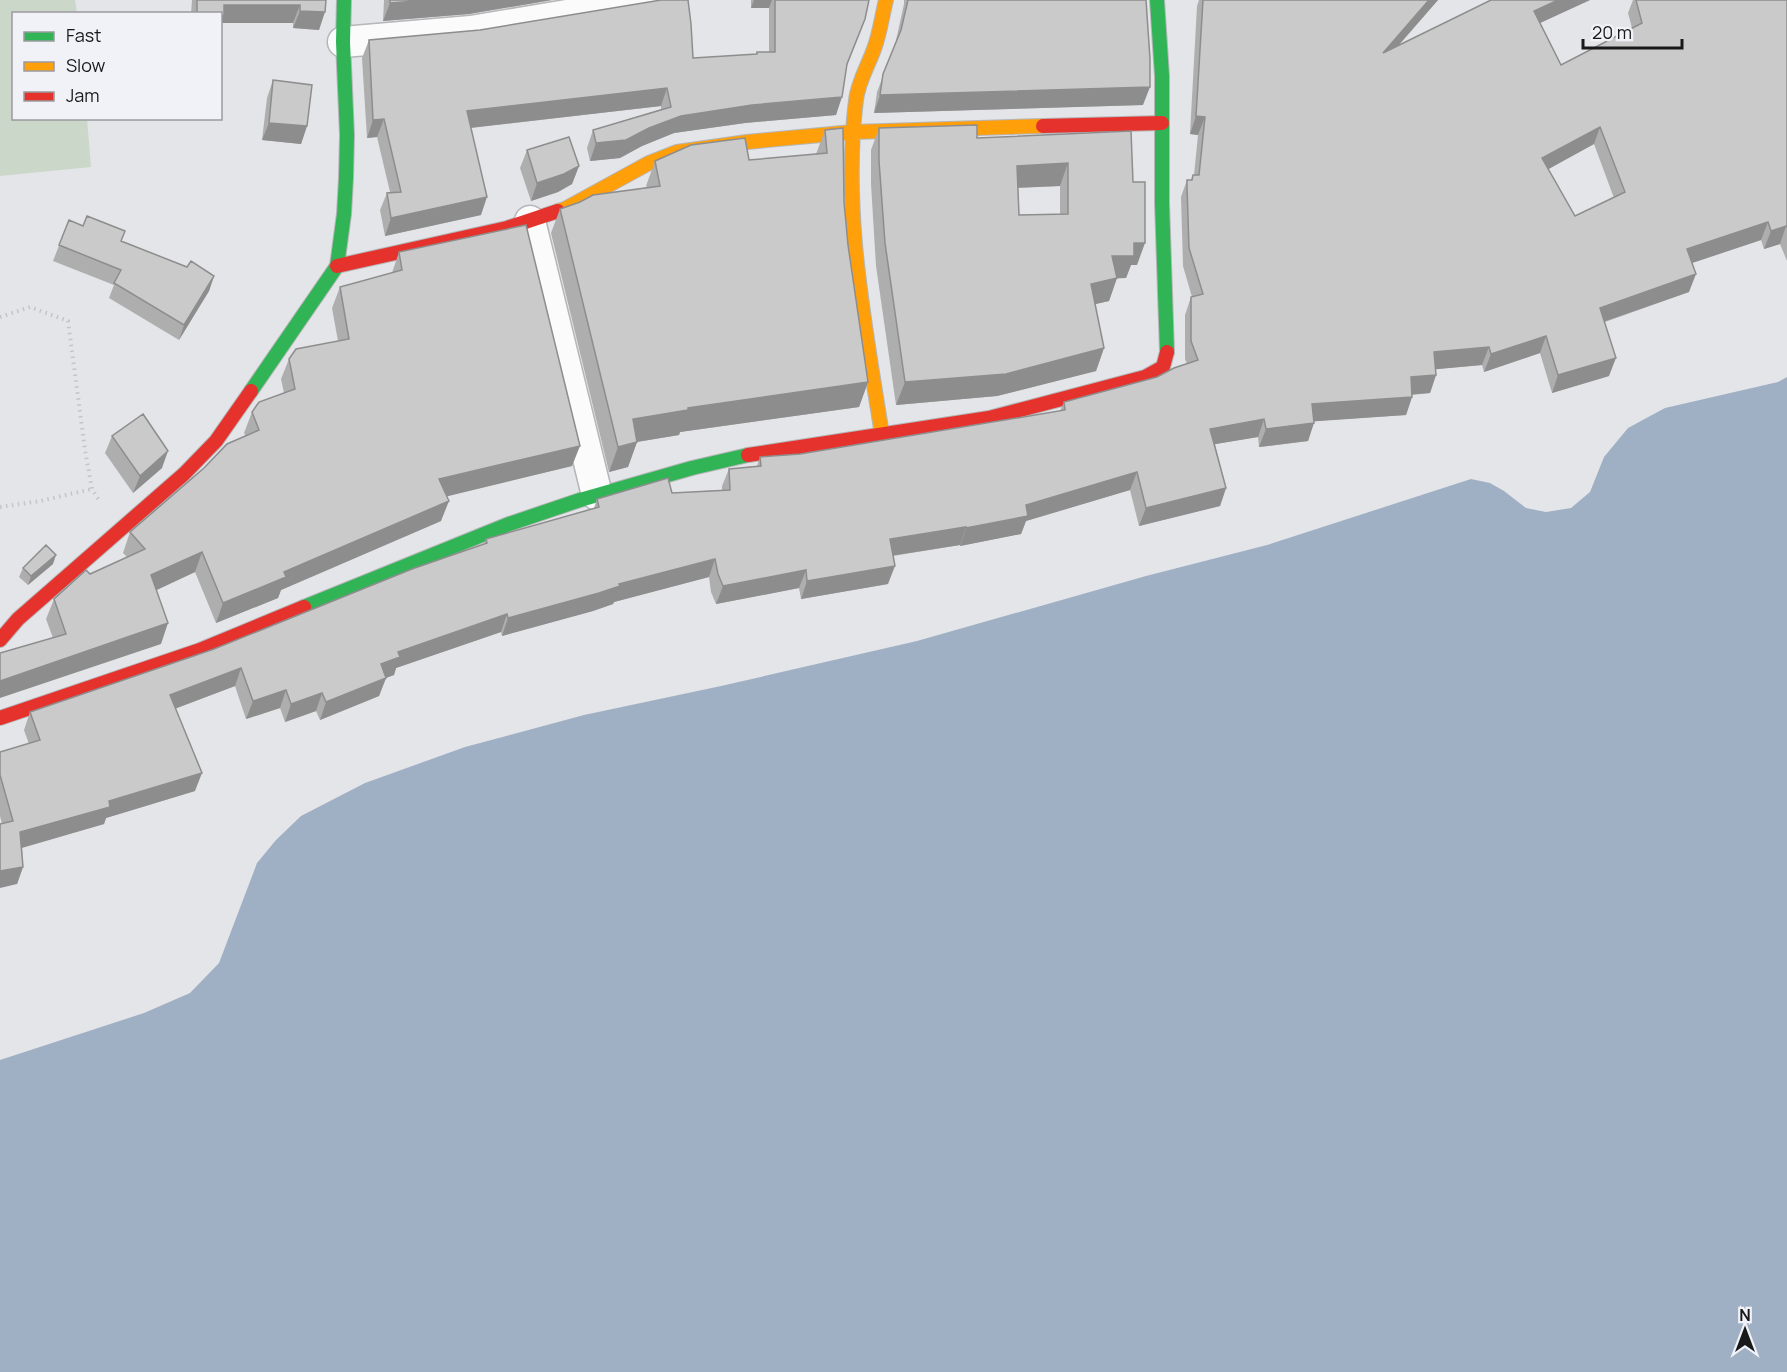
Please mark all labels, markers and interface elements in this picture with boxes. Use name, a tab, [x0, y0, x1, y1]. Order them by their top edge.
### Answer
legend	[12, 12, 222, 120]
scale bar	[1583, 12, 1682, 50]
text: 20 m	[1592, 20, 1632, 44]
text: Fast	[66, 23, 101, 47]
text: Slow	[66, 53, 106, 77]
text: Jam	[66, 83, 100, 107]
north arrow	[1715, 1300, 1775, 1360]
text: N	[1739, 1304, 1751, 1326]

